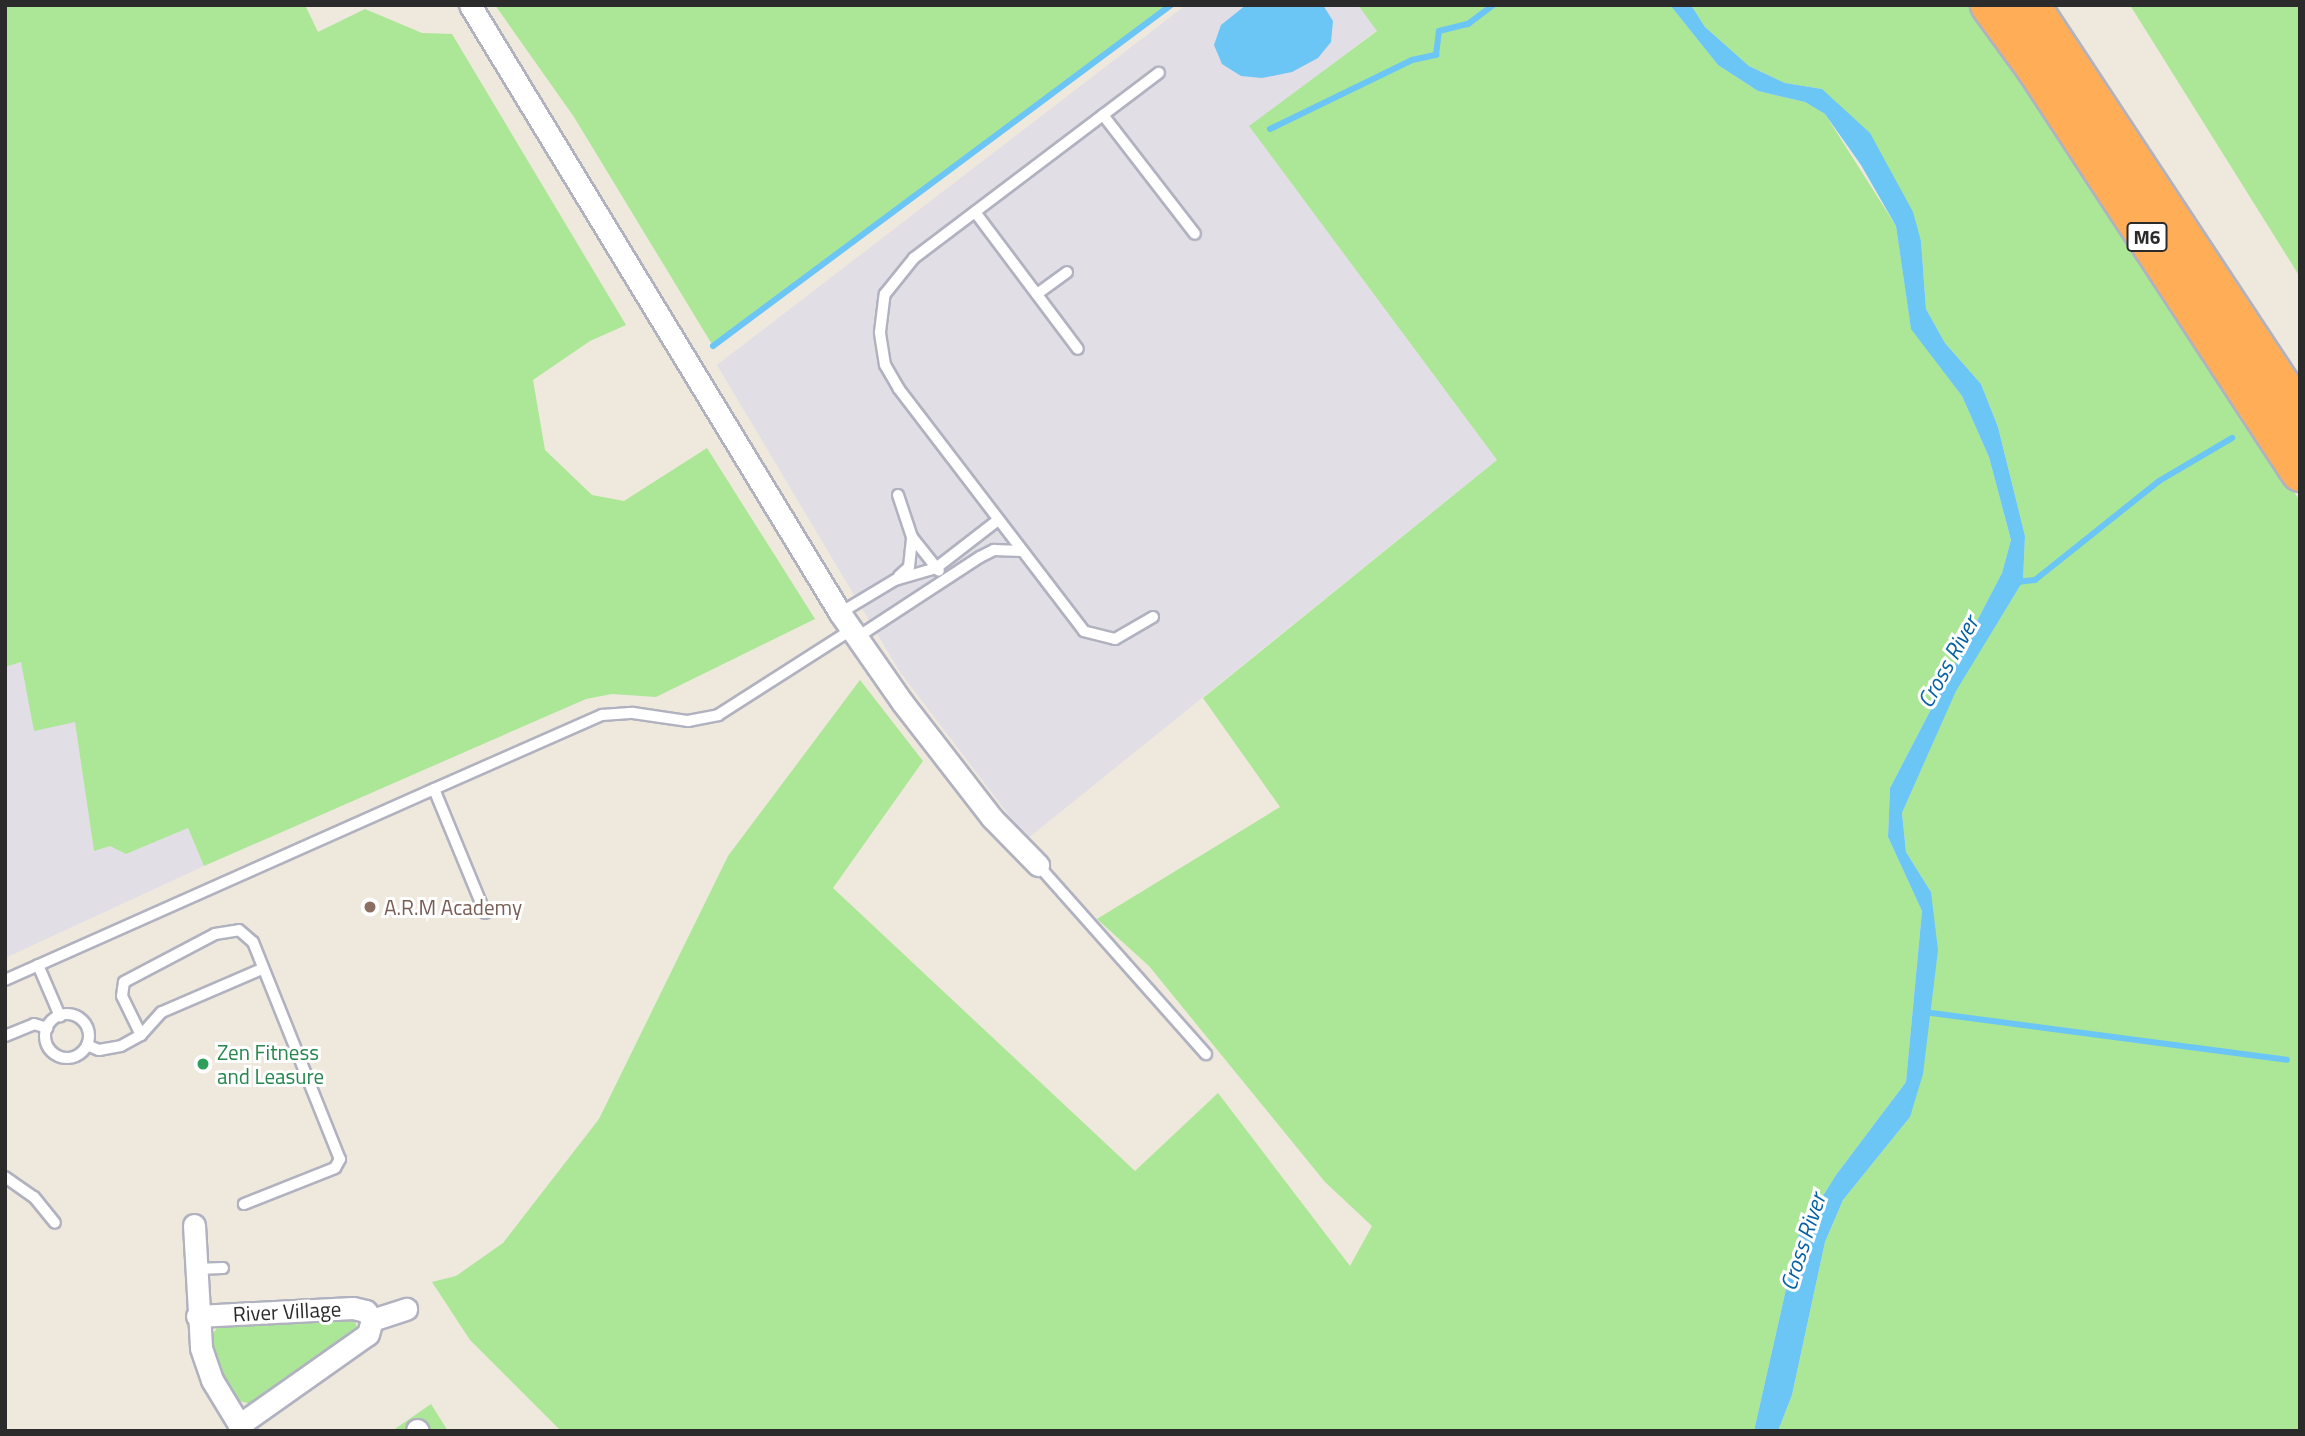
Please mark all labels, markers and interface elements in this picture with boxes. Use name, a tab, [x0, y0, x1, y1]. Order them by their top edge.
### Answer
road number: M6	[2126, 221, 2168, 252]
water label: Cross River	[1912, 611, 1984, 713]
place label: A.R.M Academy	[384, 894, 522, 920]
marker: A.R.M Academy	[362, 899, 378, 915]
place label: Zen Fitness and Leasure	[217, 1039, 324, 1089]
marker: Zen Fitness and Leasure	[195, 1056, 211, 1072]
water label: Cross River	[1774, 1190, 1832, 1294]
street label: River Village	[232, 1296, 342, 1326]

